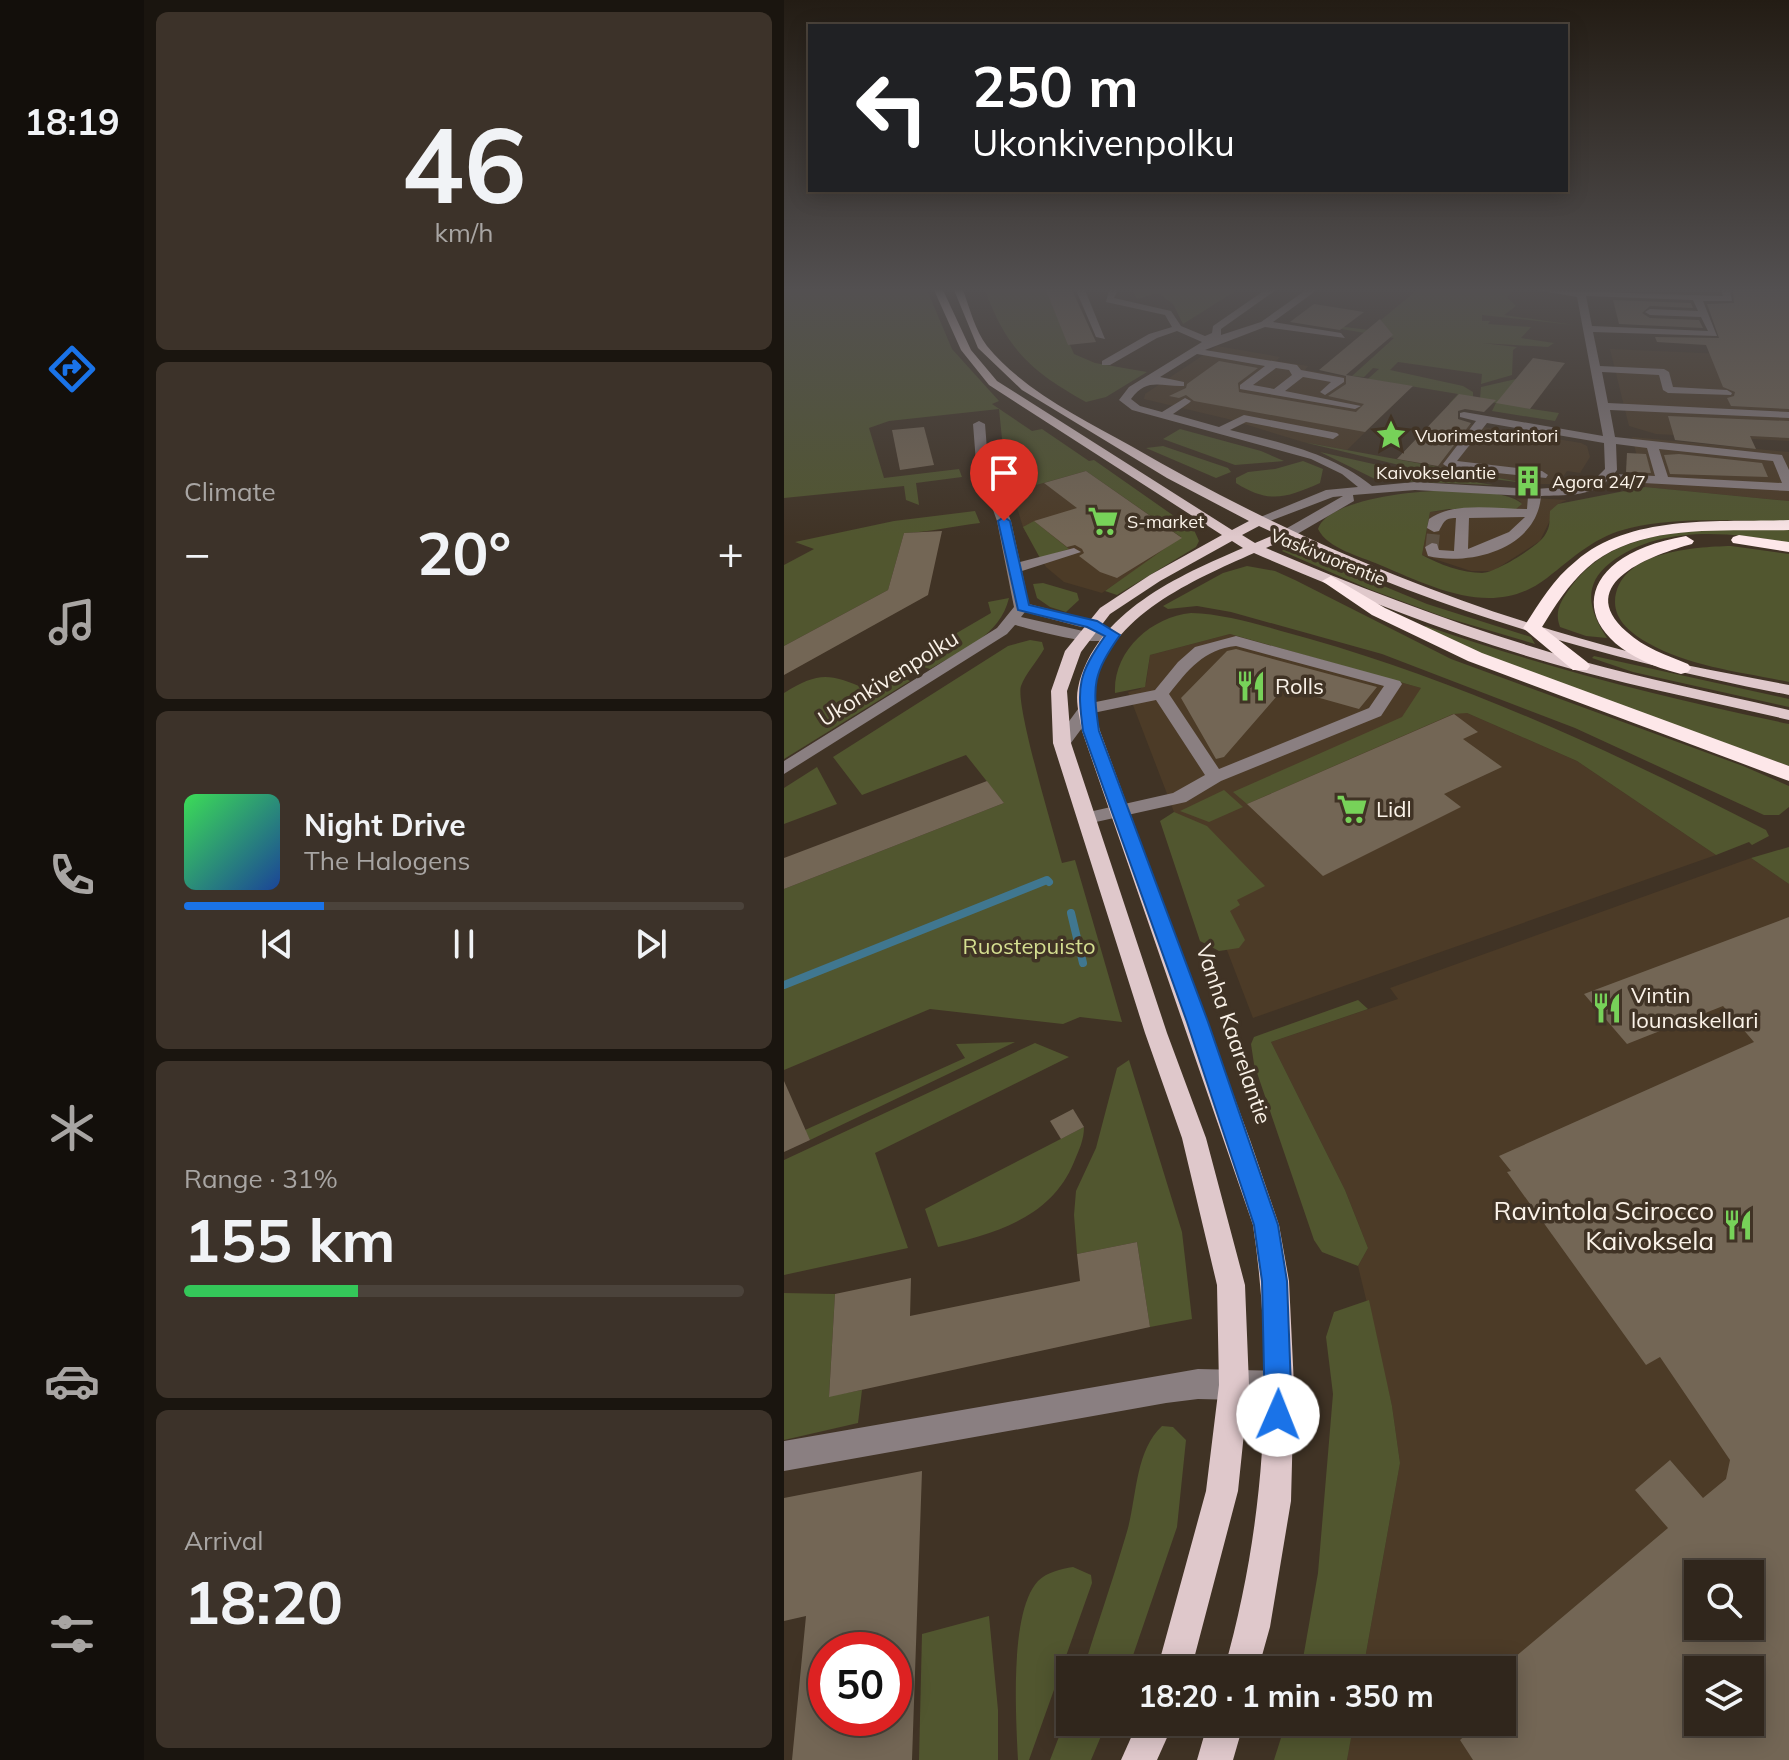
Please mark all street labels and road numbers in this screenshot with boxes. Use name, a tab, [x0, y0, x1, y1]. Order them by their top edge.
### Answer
street label: Kaivokselantie	[1376, 461, 1496, 484]
street label: Vaskivuorentie	[1267, 523, 1389, 591]
street label: Ukonkivenpolku	[813, 624, 963, 732]
street label: Vanha Kaarelantie	[1190, 940, 1278, 1128]

